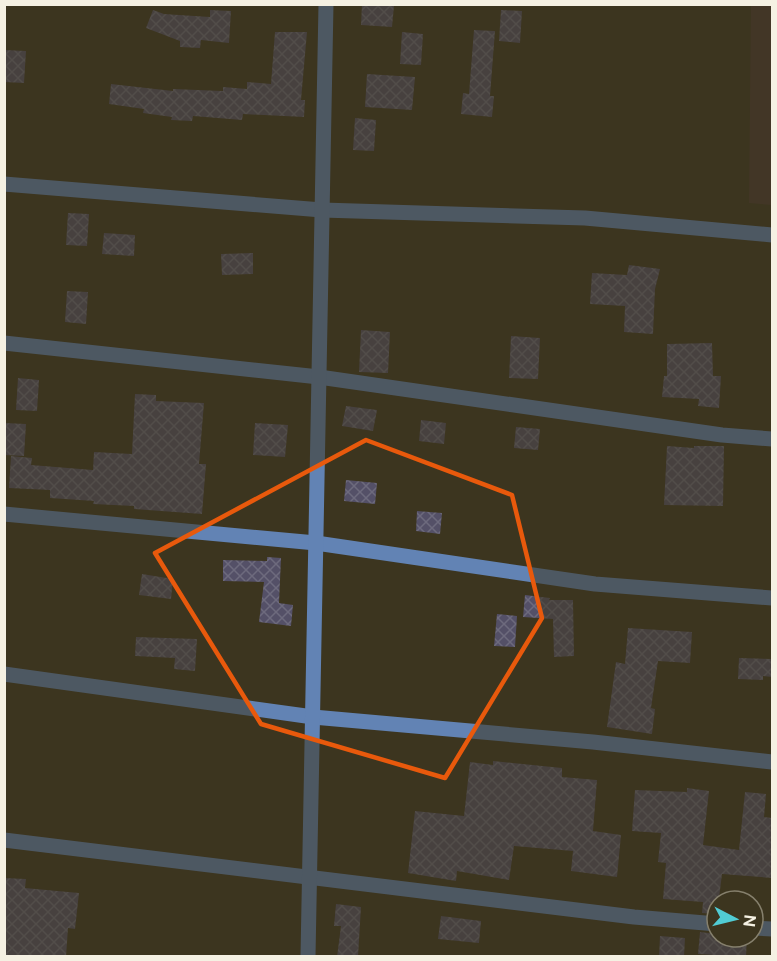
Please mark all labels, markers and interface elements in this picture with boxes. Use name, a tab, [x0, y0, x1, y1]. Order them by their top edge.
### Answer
north arrow	[705, 889, 765, 949]
text: N	[739, 913, 760, 928]

